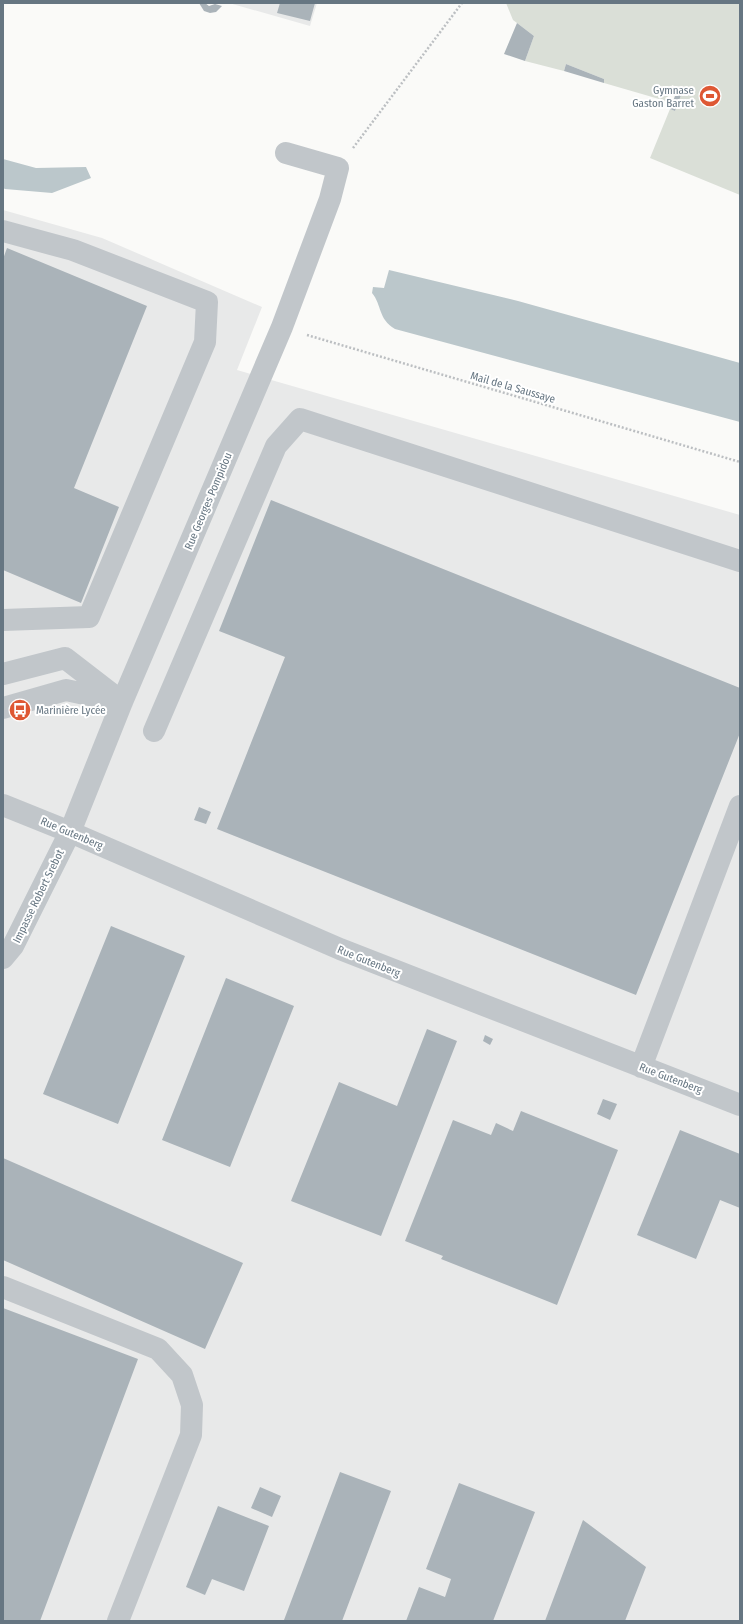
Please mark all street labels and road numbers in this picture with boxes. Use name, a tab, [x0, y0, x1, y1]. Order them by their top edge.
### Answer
street label: Mail de la Saussaye	[469, 369, 557, 406]
street label: Rue Georges Pompidou	[182, 451, 235, 552]
street label: Rue Gutenberg	[39, 814, 106, 853]
street label: Impasse Robert Srebot	[10, 847, 67, 945]
street label: Rue Gutenberg	[335, 943, 403, 980]
street label: Rue Gutenberg	[637, 1060, 705, 1097]

